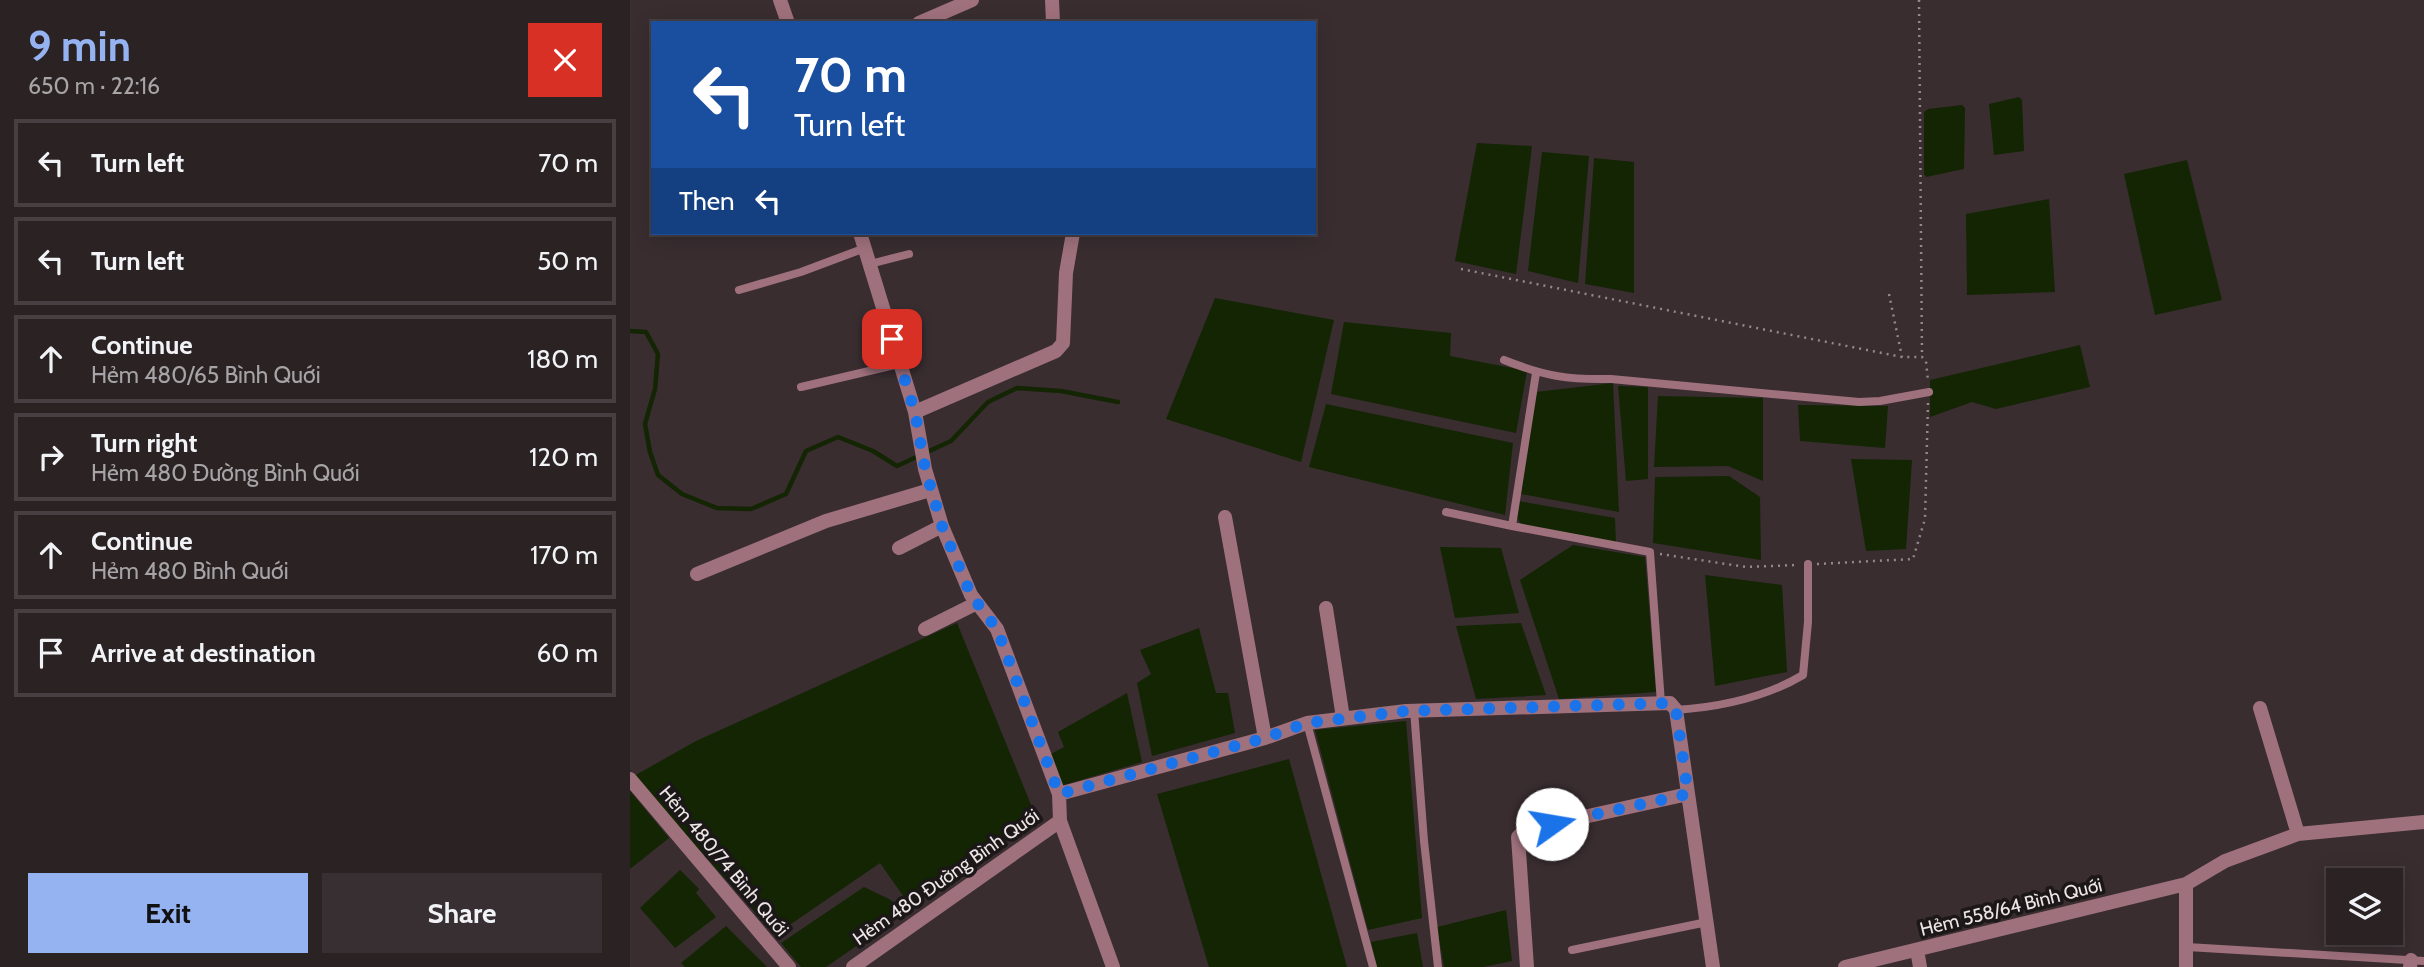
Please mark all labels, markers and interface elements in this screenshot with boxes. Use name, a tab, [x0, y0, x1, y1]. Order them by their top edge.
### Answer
text: 9 min	[28, 20, 131, 72]
button: close	[528, 23, 602, 97]
text: 70 m	[794, 45, 907, 104]
icon: left	[679, 49, 770, 140]
text: 650 m · 22:16	[28, 72, 160, 100]
text: Turn left	[794, 105, 905, 144]
icon: left	[32, 144, 70, 182]
text: Turn left	[91, 147, 184, 179]
text: 70 m	[538, 147, 598, 179]
icon: left	[749, 182, 787, 220]
text: Then	[679, 185, 735, 217]
icon: left	[32, 242, 70, 280]
text: Turn left	[91, 245, 184, 277]
text: 50 m	[537, 245, 598, 277]
pin	[862, 309, 922, 369]
icon: arrive	[873, 320, 911, 358]
text: Continue	[91, 329, 193, 361]
icon: ahead	[32, 340, 70, 378]
text: 180 m	[527, 343, 598, 375]
text: Hẻm 480/65 Bình Quới	[91, 361, 321, 389]
text: Turn right	[91, 427, 197, 459]
icon: right	[32, 438, 70, 476]
text: 120 m	[529, 441, 598, 473]
text: Hẻm 480 Đường Bình Quới	[91, 459, 360, 487]
text: Continue	[91, 525, 193, 557]
icon: ahead	[32, 536, 70, 574]
text: 170 m	[530, 539, 598, 571]
text: Hẻm 480 Bình Quới	[91, 557, 289, 585]
icon: arrive	[32, 634, 70, 672]
text: Arrive at destination	[91, 637, 316, 669]
text: 60 m	[536, 637, 598, 669]
street label: Hẻm 480/74 Bình Quới	[654, 781, 794, 941]
position arrow	[1515, 787, 1589, 861]
street label: Hẻm 480 Đường Bình Quới	[849, 804, 1043, 950]
map controls	[2326, 868, 2403, 945]
button: layers	[2326, 868, 2403, 945]
button: Exit	[28, 873, 308, 953]
button: Share	[322, 873, 602, 953]
street label: Hẻm 558/64 Bình Quới	[1918, 873, 2104, 941]

